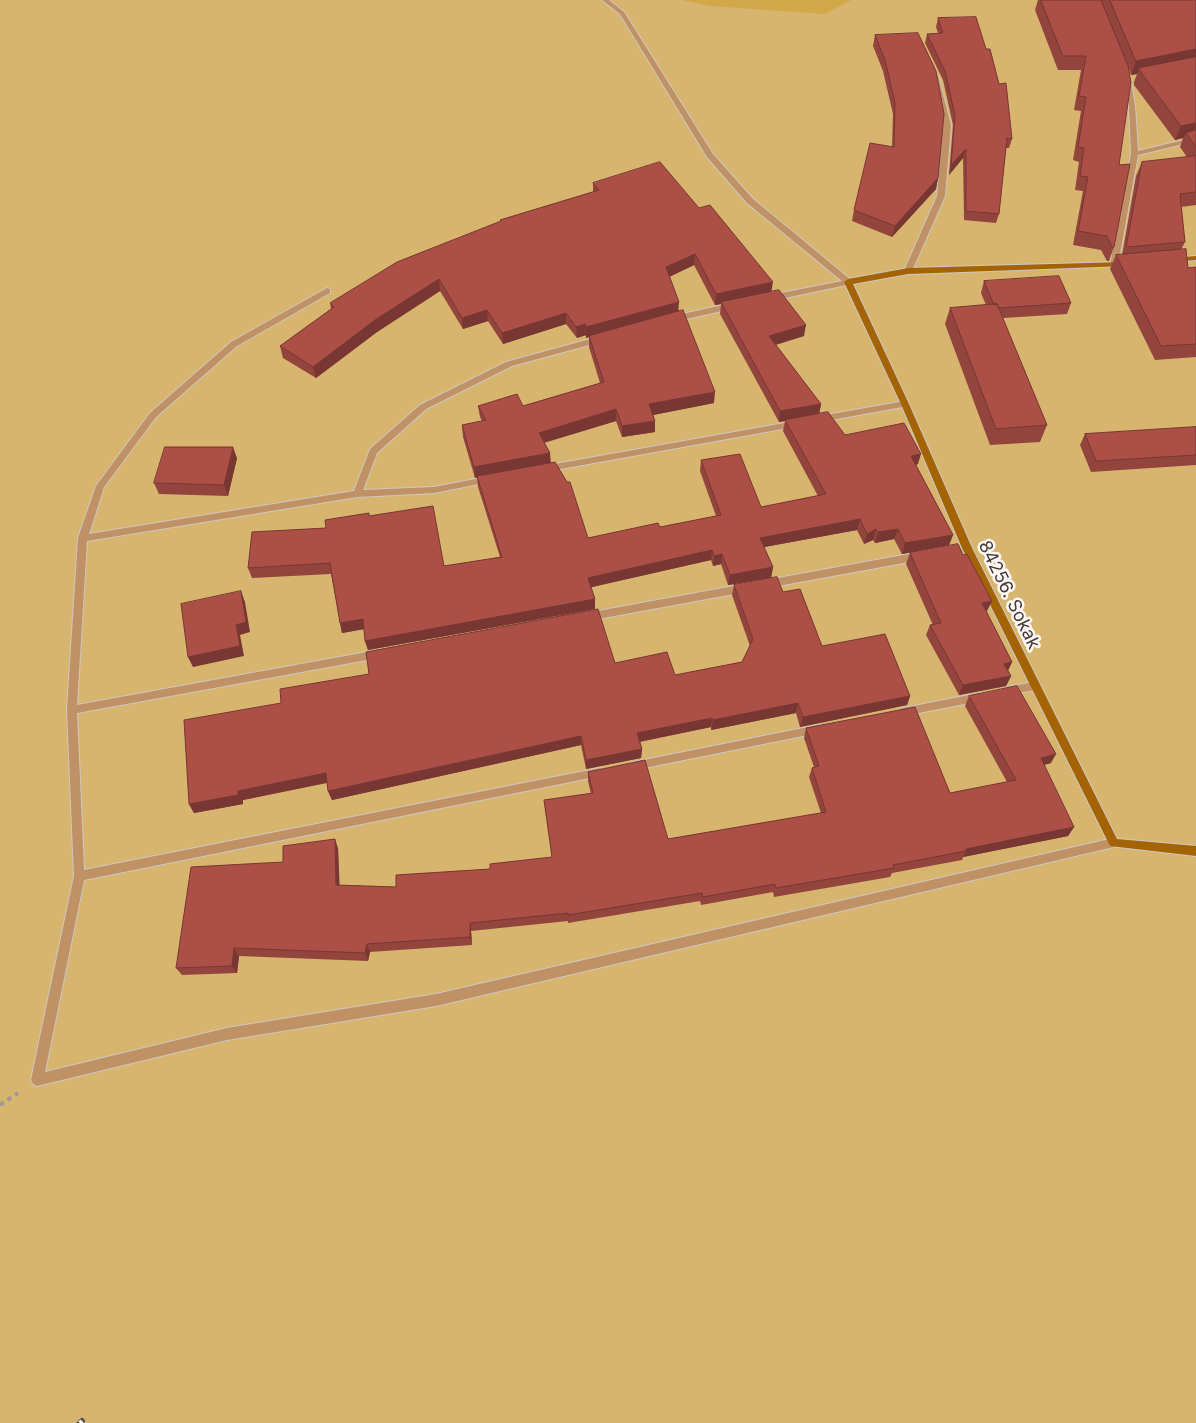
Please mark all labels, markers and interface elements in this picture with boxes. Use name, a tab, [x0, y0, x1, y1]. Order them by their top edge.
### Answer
street label: 84256. Sokak	[973, 537, 1045, 653]

